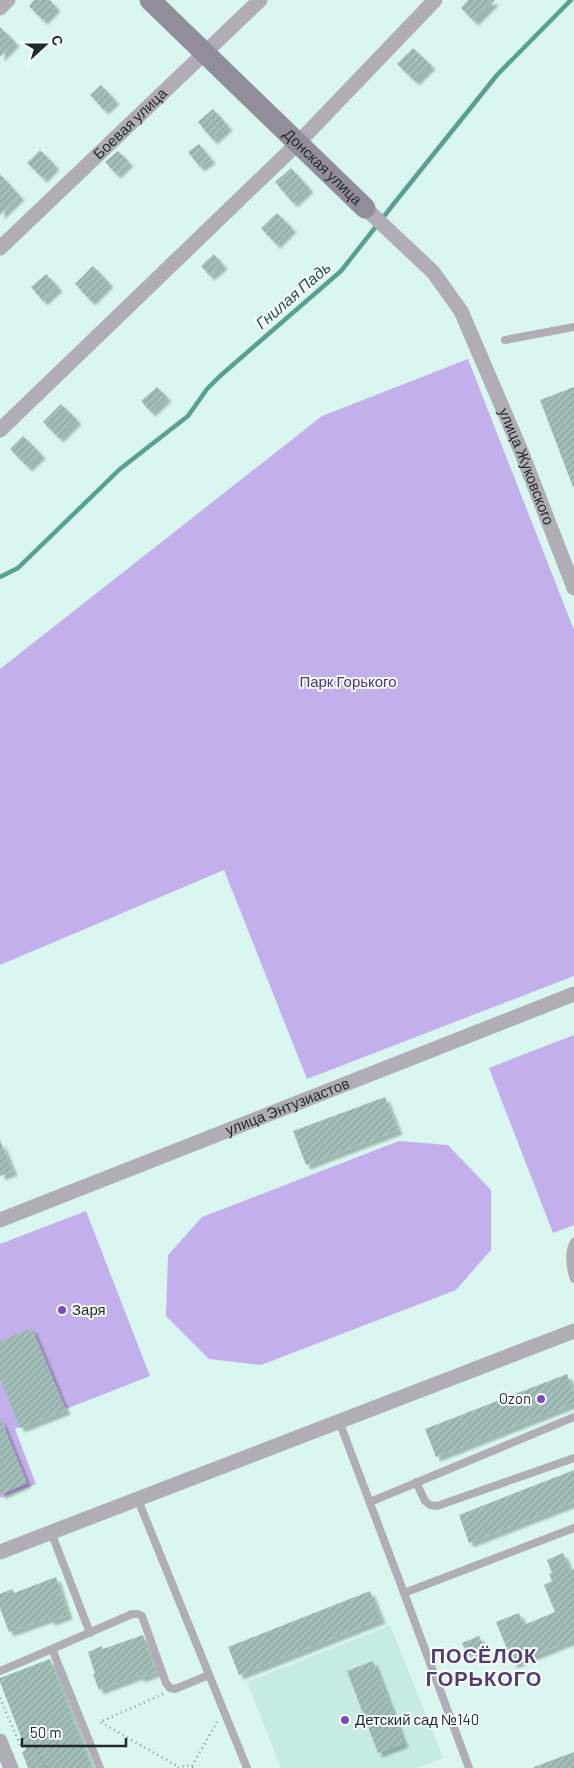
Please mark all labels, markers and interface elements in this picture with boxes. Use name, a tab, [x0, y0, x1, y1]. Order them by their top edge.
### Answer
north arrow	[20, 20, 70, 70]
text: С	[48, 32, 67, 48]
street label: Боевая улица	[89, 83, 171, 162]
street label: Донская улица	[280, 124, 367, 209]
water label: Гнилая Падь	[251, 257, 334, 332]
street label: улица Жуковского	[496, 405, 559, 527]
park label: Парк Горького	[299, 672, 397, 690]
street label: улица Энтузиастов	[222, 1073, 352, 1138]
place label: Заря	[72, 1300, 106, 1318]
marker: Заря	[56, 1304, 68, 1316]
place label: Ozon	[499, 1389, 531, 1407]
marker: Ozon	[535, 1393, 547, 1405]
district label: ПОСЁЛОК ГОРЬКОГО	[426, 1643, 542, 1690]
place label: Детский сад №140	[355, 1710, 479, 1728]
marker: Детский сад №140	[339, 1714, 351, 1726]
scale bar	[22, 1716, 126, 1748]
text: 50 m	[30, 1723, 62, 1741]

